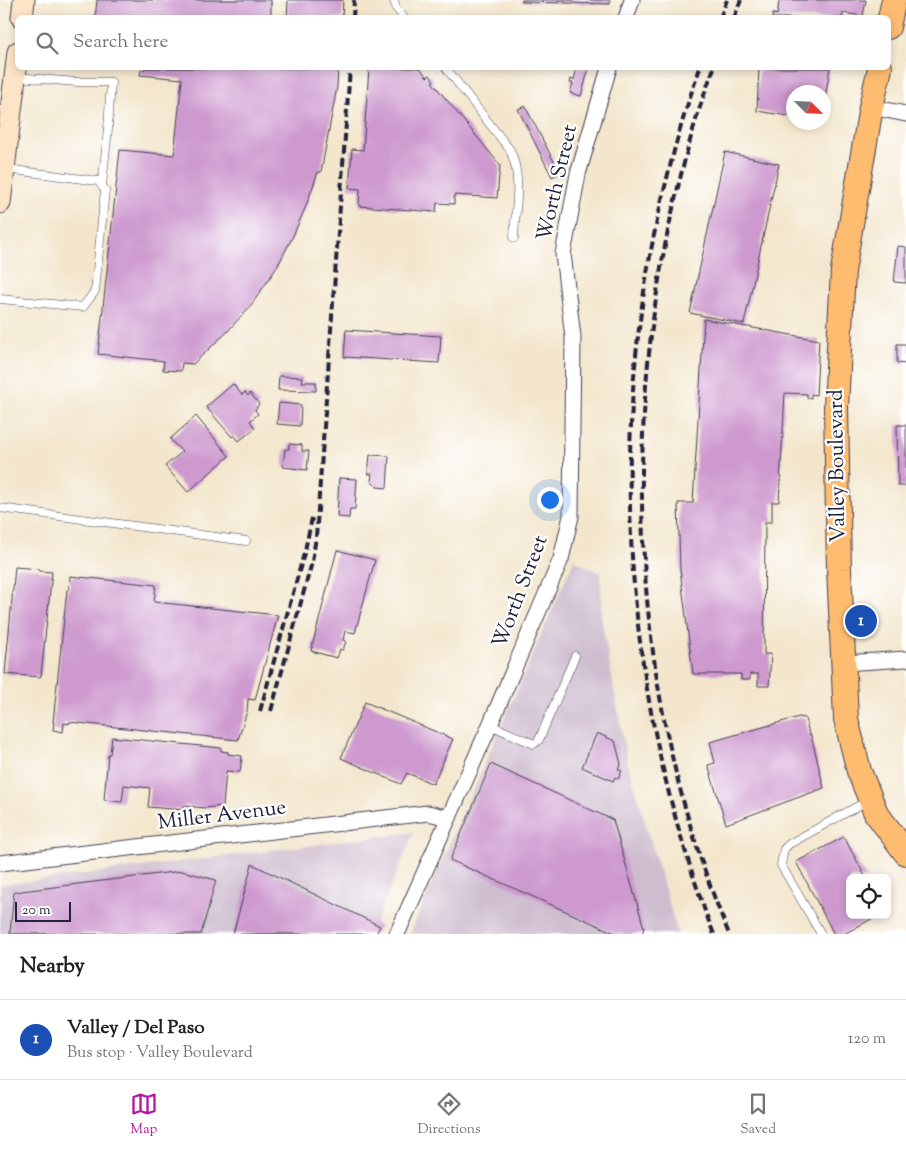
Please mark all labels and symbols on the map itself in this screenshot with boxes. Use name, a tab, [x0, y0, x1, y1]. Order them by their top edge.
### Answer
north arrow	[786, 85, 831, 130]
street label: Worth Street	[530, 122, 586, 244]
street label: Valley Boulevard	[822, 389, 854, 543]
your location	[537, 487, 563, 513]
street label: Worth Street	[486, 531, 556, 653]
pin: 1	[845, 602, 877, 640]
street label: Miller Avenue	[156, 793, 288, 839]
scale bar	[15, 899, 71, 922]

